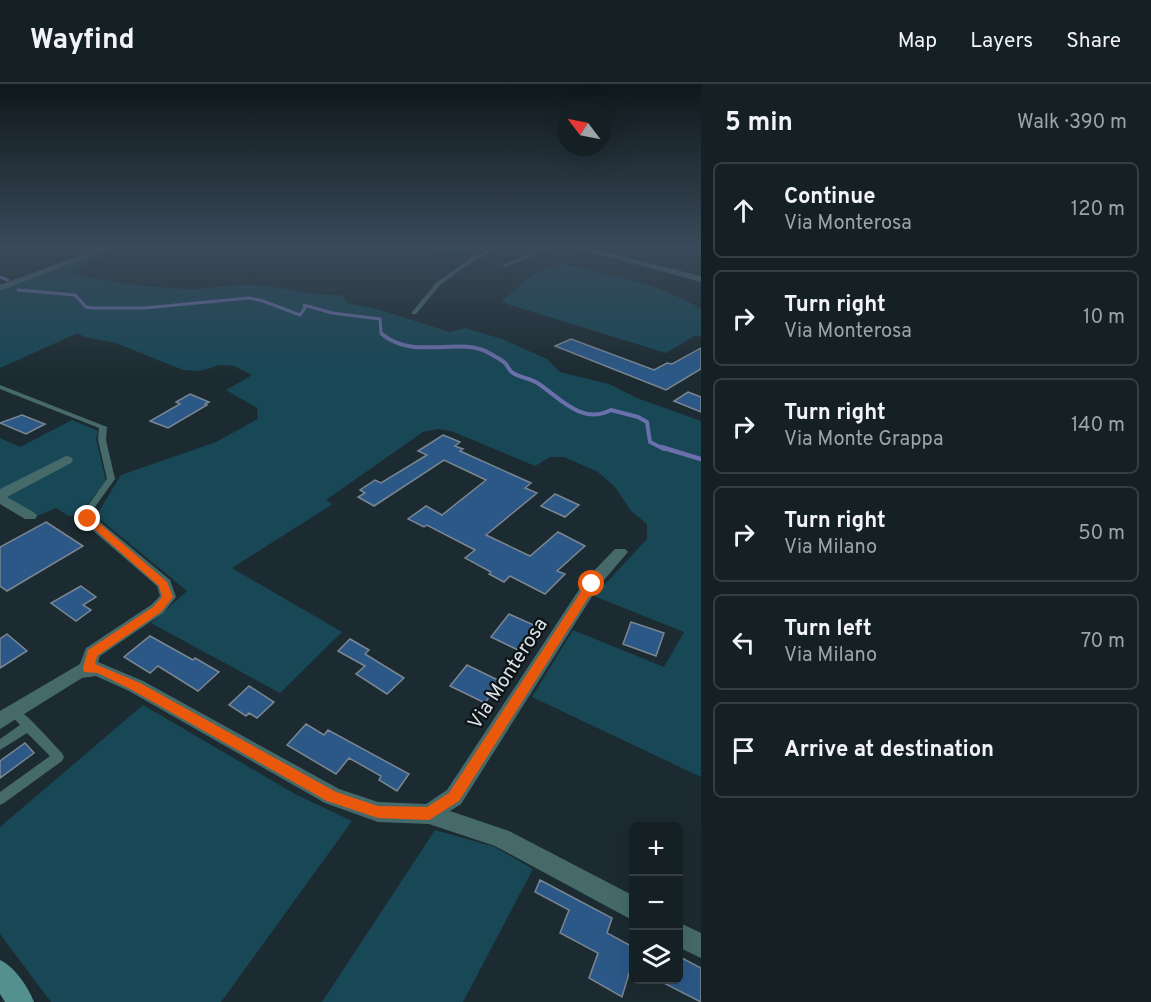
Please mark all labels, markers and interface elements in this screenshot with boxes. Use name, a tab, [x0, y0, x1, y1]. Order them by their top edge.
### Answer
text: Wayfind	[30, 23, 135, 59]
text: Map	[898, 28, 937, 55]
text: Layers	[970, 28, 1033, 55]
text: Share	[1066, 28, 1121, 55]
north arrow	[557, 102, 611, 156]
text: 5 min	[725, 107, 793, 140]
text: Walk · 390 m	[1017, 110, 1127, 136]
text: Continue	[784, 184, 875, 211]
icon: ahead	[727, 194, 760, 227]
text: 120 m	[1071, 197, 1125, 223]
text: Via Monterosa	[784, 211, 912, 237]
text: Turn right	[784, 292, 886, 319]
icon: right	[727, 302, 760, 335]
text: 10 m	[1083, 305, 1125, 331]
text: Via Monterosa	[784, 319, 912, 345]
text: Turn right	[784, 400, 886, 427]
icon: right	[727, 410, 760, 443]
text: 140 m	[1071, 413, 1125, 439]
text: Via Monte Grappa	[784, 427, 944, 453]
route end	[74, 505, 100, 531]
text: Turn right	[784, 508, 886, 535]
icon: right	[727, 518, 760, 551]
text: 50 m	[1078, 521, 1125, 547]
text: Via Milano	[784, 535, 877, 561]
route start	[578, 570, 604, 596]
street label: Via Monterosa	[463, 613, 554, 735]
text: Turn left	[784, 616, 872, 643]
icon: left	[727, 626, 760, 659]
text: 70 m	[1081, 629, 1125, 655]
text: Via Milano	[784, 643, 877, 669]
icon: arrive	[727, 734, 760, 767]
text: Arrive at destination	[784, 737, 994, 764]
map controls	[629, 822, 683, 984]
button: +	[629, 822, 683, 876]
button: −	[629, 876, 683, 930]
button: layers	[629, 930, 683, 984]

